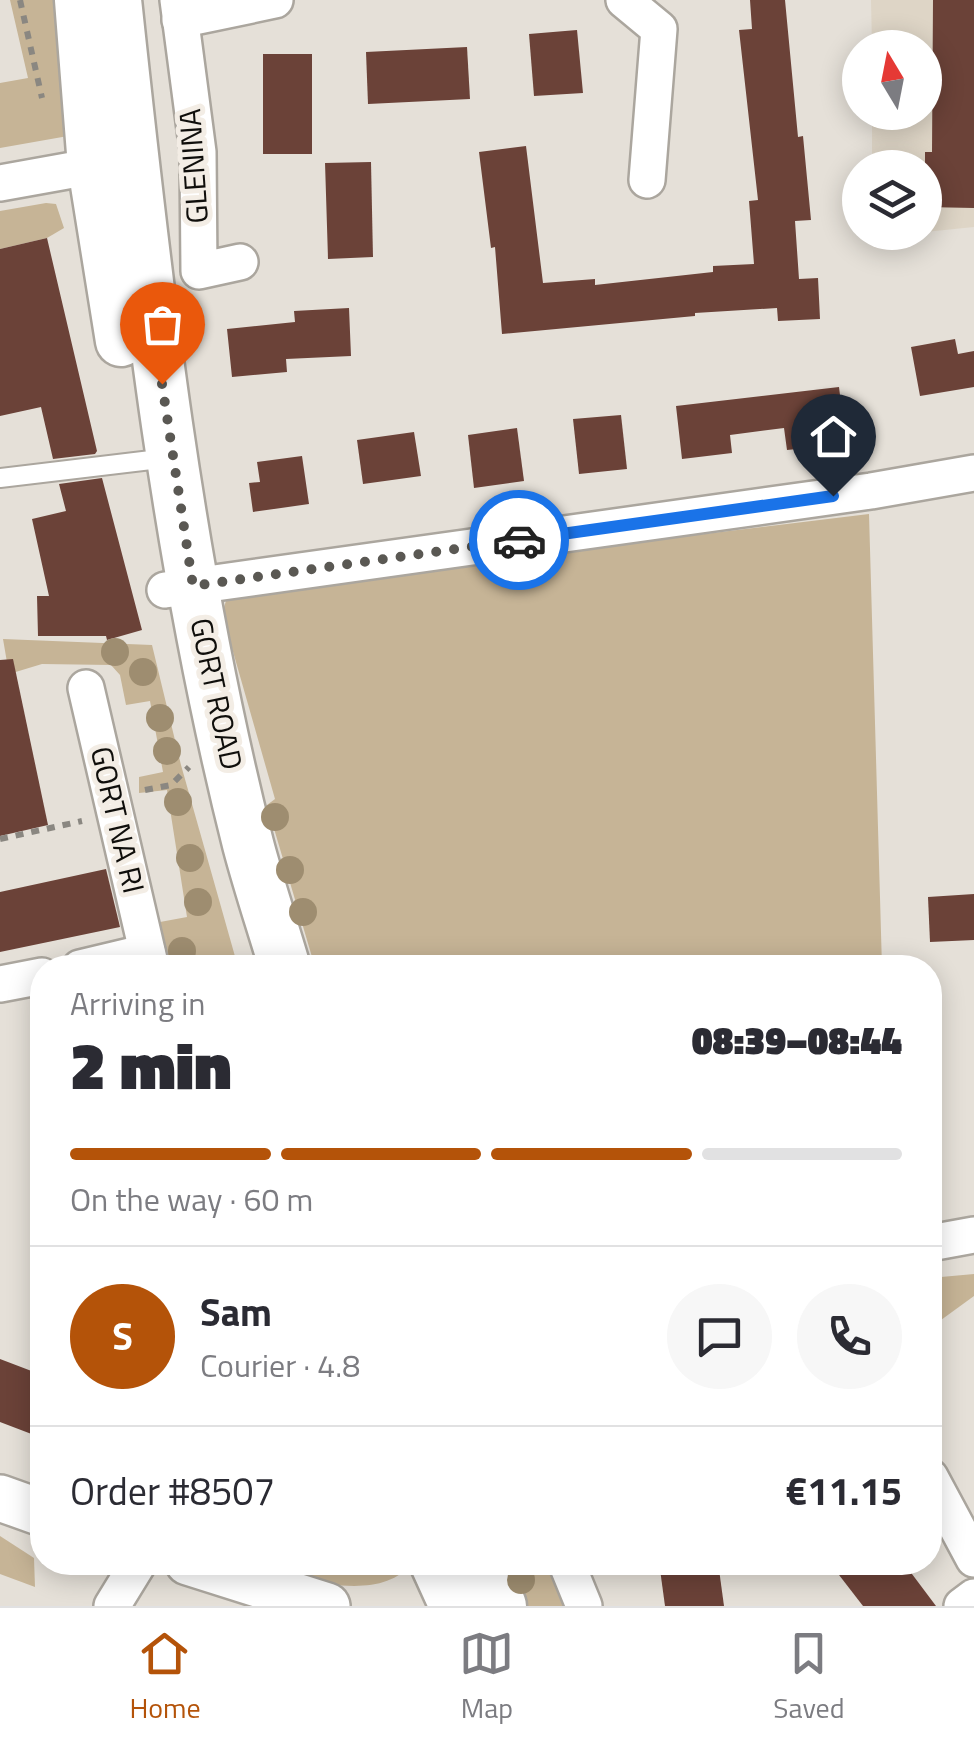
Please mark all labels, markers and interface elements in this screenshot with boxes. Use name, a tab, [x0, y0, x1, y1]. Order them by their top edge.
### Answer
north arrow	[842, 30, 942, 130]
map controls	[842, 30, 942, 250]
street label: GLENINA	[166, 107, 220, 225]
button: layers	[842, 150, 942, 250]
pin	[120, 282, 205, 385]
icon: bag	[135, 297, 190, 352]
pin	[791, 394, 876, 497]
icon: home	[806, 409, 861, 464]
courier	[469, 490, 569, 590]
icon: car	[492, 513, 547, 568]
street label: GORT ROAD	[178, 614, 255, 774]
street label: GORT NA RI	[79, 742, 157, 898]
text: Arriving in	[70, 979, 206, 1027]
text: 08:39–08:44	[692, 1011, 902, 1069]
text: 2 min	[70, 1015, 231, 1114]
text: On the way · 60 m	[70, 1175, 313, 1223]
text: Sam	[200, 1283, 272, 1341]
button: chat	[667, 1284, 772, 1389]
button: phone	[797, 1284, 902, 1389]
text: S	[112, 1307, 133, 1365]
text: Courier · 4.8	[200, 1341, 360, 1389]
text: Order #8507	[70, 1462, 275, 1520]
text: €11.15	[786, 1462, 902, 1520]
tab: Home	[129, 1626, 201, 1729]
tab: Map	[459, 1626, 514, 1729]
tab: Saved	[773, 1626, 845, 1729]

